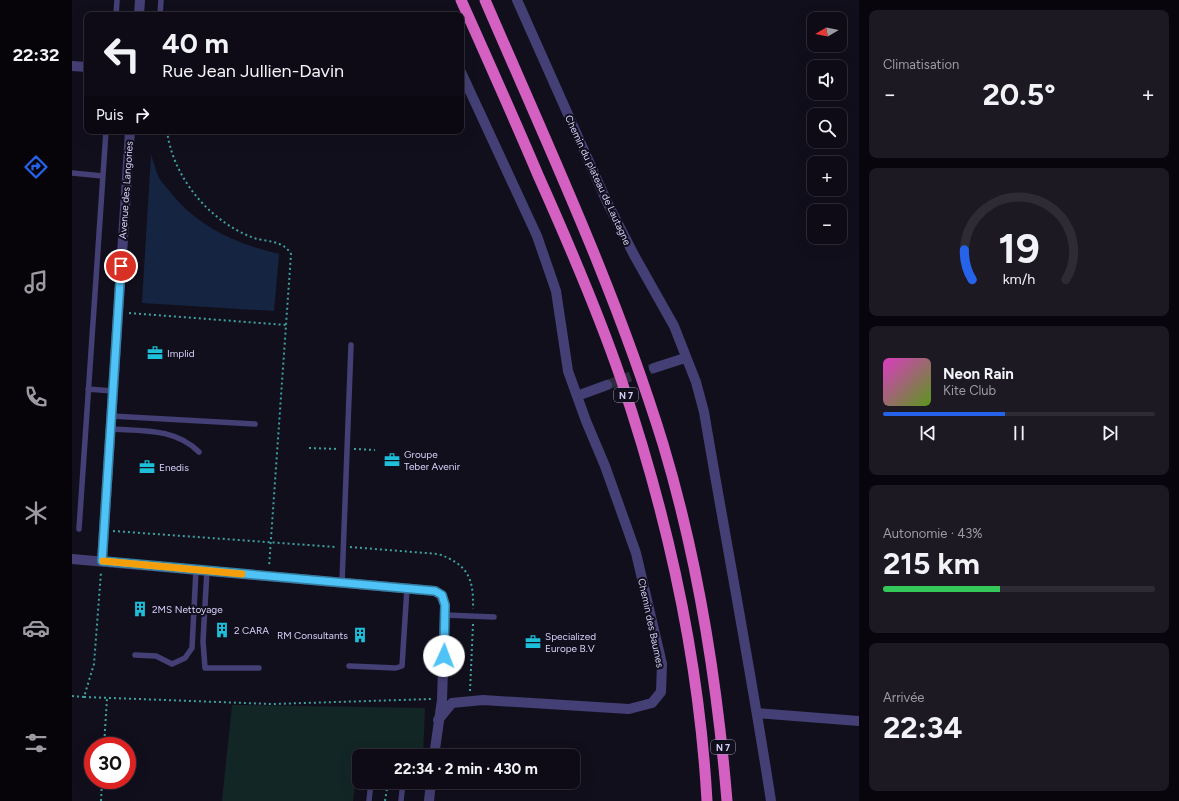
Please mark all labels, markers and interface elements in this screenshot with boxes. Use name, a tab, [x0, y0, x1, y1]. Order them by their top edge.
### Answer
north arrow	[807, 12, 847, 52]
map controls	[807, 12, 847, 244]
text: 40 m	[162, 26, 229, 60]
icon: left	[96, 28, 148, 80]
text: 22:32	[13, 44, 59, 66]
text: Climatisation	[883, 57, 959, 72]
text: Rue Jean Jullien-Davin	[162, 60, 344, 82]
button: sound	[807, 60, 847, 100]
text: 20.5°	[982, 76, 1056, 113]
text: −	[883, 81, 897, 108]
text: +	[1141, 81, 1155, 108]
icon: right	[131, 104, 153, 126]
text: Puis	[96, 106, 123, 124]
button: search	[807, 108, 847, 148]
street label: Chemin du plateau de Lautagne	[562, 113, 634, 248]
street label: Avenue des Langories	[116, 140, 136, 239]
icon: directions	[22, 153, 50, 181]
button: +	[807, 156, 847, 196]
button: −	[807, 204, 847, 244]
text: 19	[998, 223, 1040, 273]
pin	[104, 249, 138, 283]
icon: arrive	[110, 255, 132, 277]
icon: music	[22, 268, 50, 296]
text: km/h	[1003, 270, 1035, 288]
office icon: Implid	[146, 344, 164, 362]
place label: Implid	[167, 347, 195, 360]
text: Neon Rain	[943, 365, 1014, 383]
icon: phone	[22, 383, 50, 411]
text: Kite Club	[943, 383, 996, 398]
road number: N 7	[614, 388, 638, 402]
icon: previous	[917, 422, 939, 444]
icon: pause	[1008, 422, 1030, 444]
icon: next	[1099, 422, 1121, 444]
place label: Groupe Teber Avenir	[404, 448, 461, 473]
office icon: Groupe Teber Avenir	[383, 451, 401, 469]
office icon: Enedis	[138, 458, 156, 476]
place label: Enedis	[159, 461, 189, 474]
icon: climate	[22, 499, 50, 527]
text: Autonomie · 43%	[883, 526, 983, 541]
text: 215 km	[883, 545, 980, 582]
street label: Chemin des Baumes	[635, 577, 667, 669]
building icon: 2MS Nettoyage	[131, 600, 149, 618]
place label: 2MS Nettoyage	[152, 603, 223, 616]
icon: car	[22, 614, 50, 642]
building icon: 2 CARA	[213, 621, 231, 639]
place label: 2 CARA	[234, 624, 269, 637]
building icon: RM Consultants	[351, 626, 369, 644]
place label: RM Consultants	[277, 629, 348, 642]
place label: Specialized Europe B.V	[545, 630, 596, 655]
office icon: Specialized Europe B.V	[524, 633, 542, 651]
position arrow	[423, 635, 465, 677]
text: Arrivée	[883, 690, 924, 705]
text: 22:34	[883, 709, 962, 746]
icon: filters	[22, 729, 50, 757]
speed limit sign: 30	[84, 737, 136, 789]
road number: N 7	[711, 740, 735, 754]
text: 22:34 · 2 min · 430 m	[394, 760, 538, 778]

